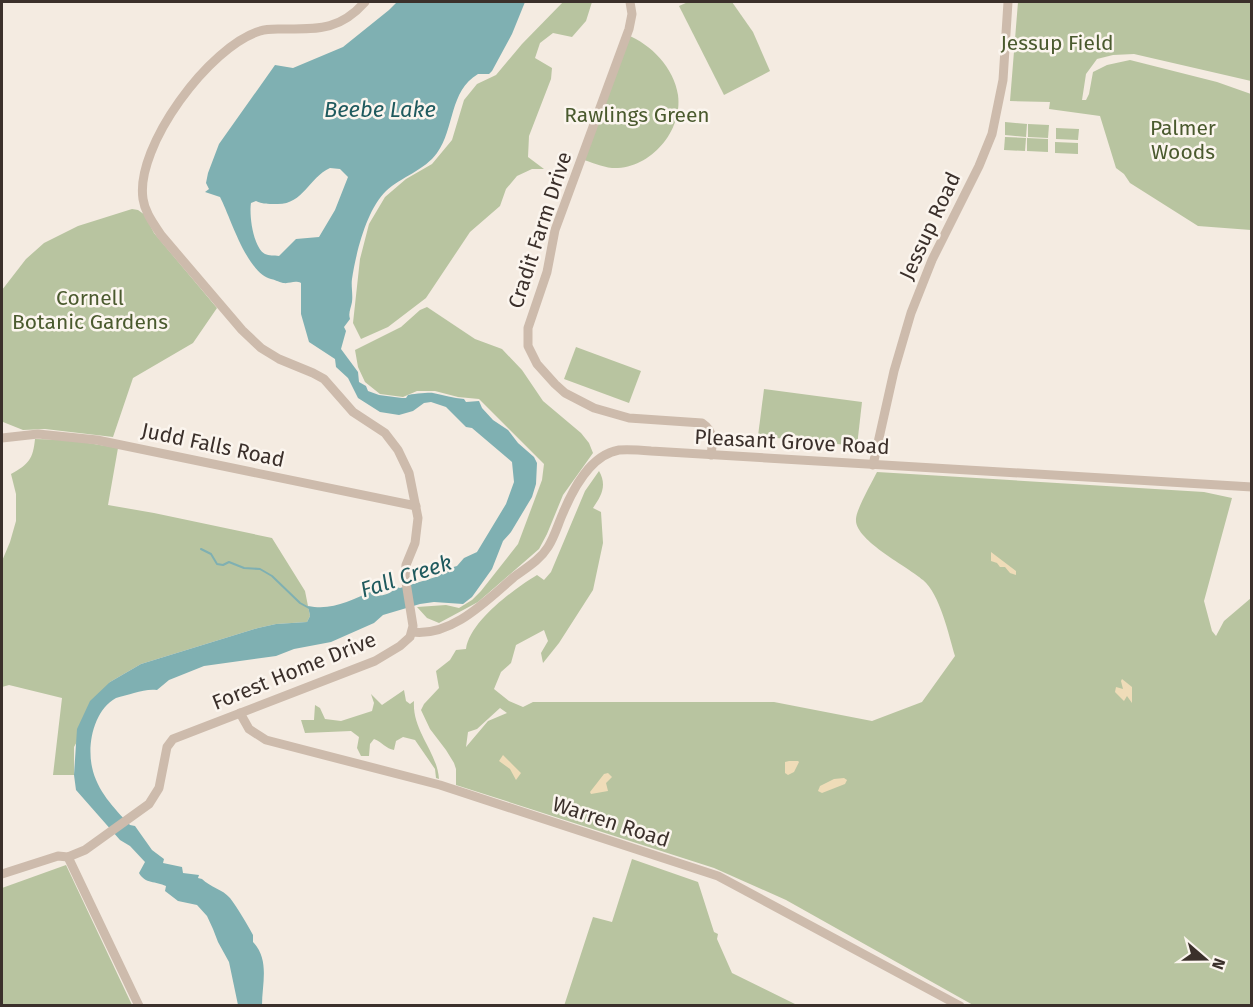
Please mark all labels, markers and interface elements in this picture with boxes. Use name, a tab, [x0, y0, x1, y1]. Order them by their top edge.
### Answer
park label: Jessup Field	[1000, 30, 1114, 56]
water label: Beebe Lake	[324, 96, 436, 123]
park label: Rawlings Green	[564, 102, 710, 128]
park label: Palmer Woods	[1150, 115, 1216, 165]
street label: Cradit Farm Drive	[502, 148, 578, 312]
street label: Jessup Road	[894, 168, 966, 284]
park label: Cornell Botanic Gardens	[12, 285, 168, 335]
street label: Judd Falls Road	[139, 417, 287, 473]
street label: Pleasant Grove Road	[694, 424, 890, 460]
water label: Fall Creek	[357, 548, 455, 604]
street label: Forest Home Drive	[208, 626, 380, 716]
street label: Warren Road	[549, 791, 673, 853]
north arrow	[1175, 929, 1235, 989]
text: N	[1208, 956, 1229, 972]

